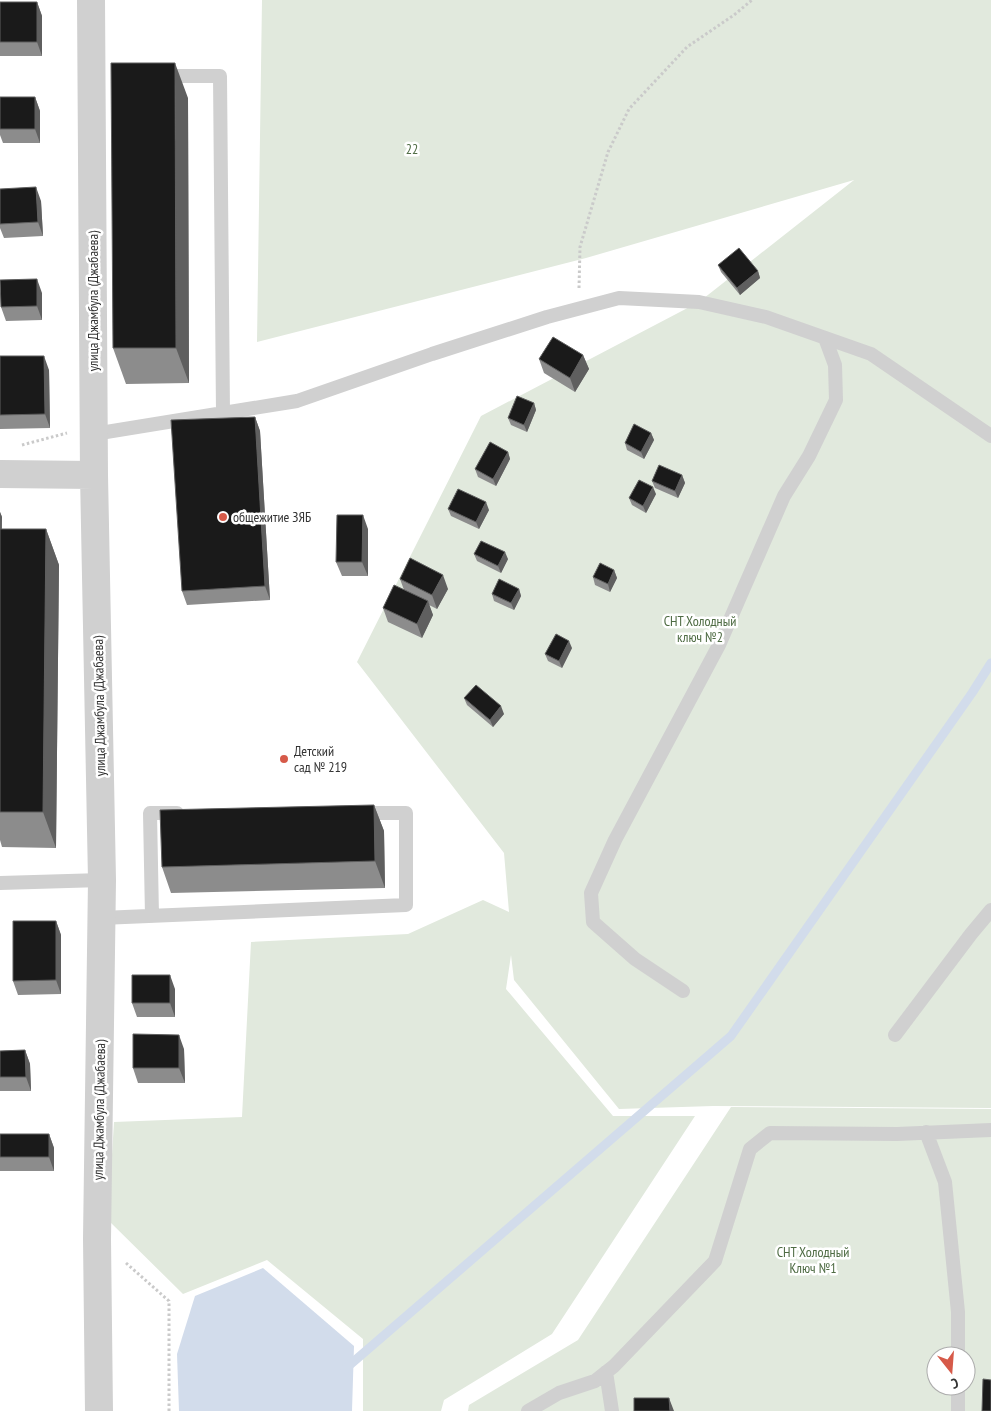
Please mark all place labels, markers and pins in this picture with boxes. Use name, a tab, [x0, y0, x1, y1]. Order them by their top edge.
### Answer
place label: общежитие ЗЯБ	[233, 508, 311, 526]
marker: общежитие ЗЯБ	[217, 511, 229, 523]
place label: Детский сад № 219	[294, 742, 347, 776]
marker: Детский сад № 219	[278, 753, 290, 765]

